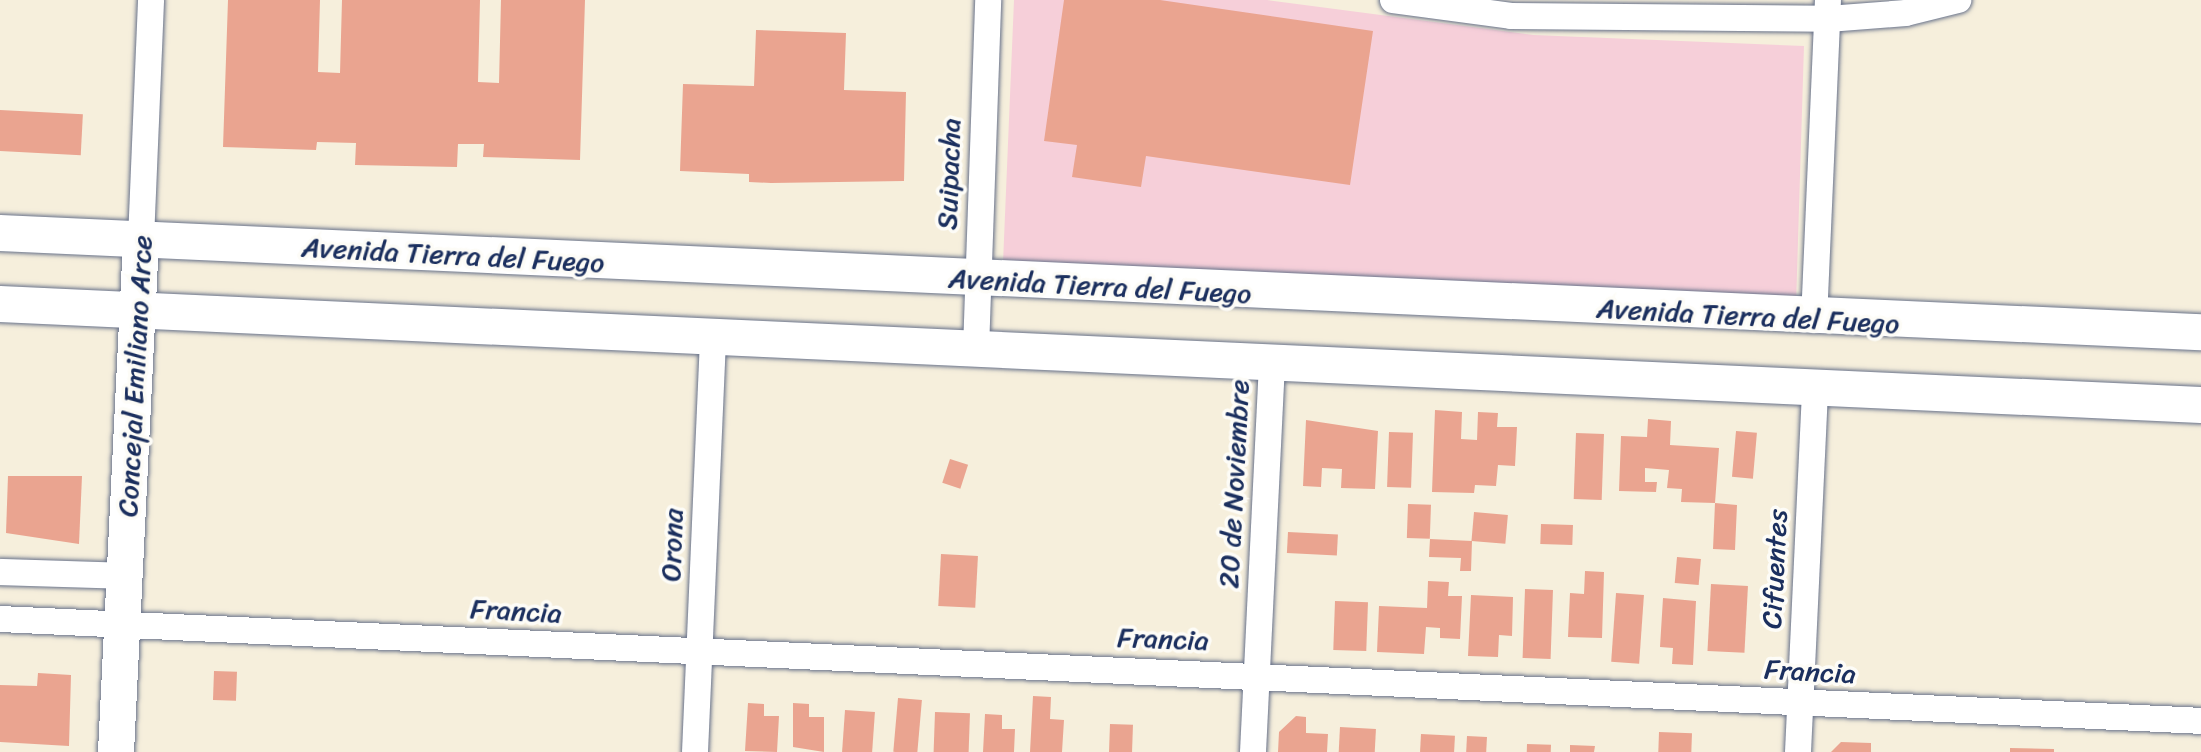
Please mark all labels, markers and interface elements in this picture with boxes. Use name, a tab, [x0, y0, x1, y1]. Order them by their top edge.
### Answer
street label: Suipacha	[930, 118, 968, 230]
street label: Avenida Tierra del Fuego	[300, 230, 606, 280]
street label: Concejal Emiliano Arce	[111, 234, 159, 518]
street label: Avenida Tierra del Fuego	[947, 261, 1253, 311]
street label: Avenida Tierra del Fuego	[1595, 291, 1901, 341]
street label: 20 de Noviembre	[1212, 379, 1256, 589]
street label: Orona	[654, 508, 690, 582]
street label: Cifuentes	[1755, 508, 1795, 630]
street label: Francia	[469, 592, 563, 630]
street label: Francia	[1117, 621, 1209, 657]
street label: Francia	[1763, 653, 1857, 691]

